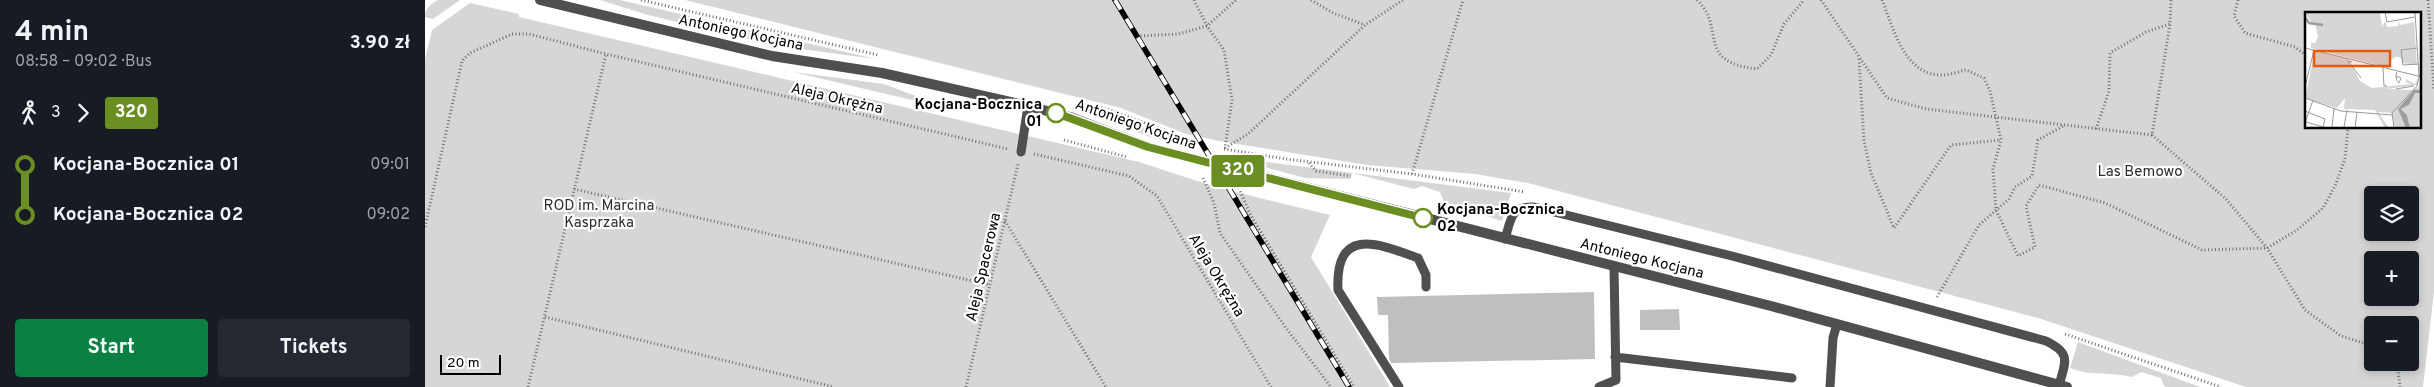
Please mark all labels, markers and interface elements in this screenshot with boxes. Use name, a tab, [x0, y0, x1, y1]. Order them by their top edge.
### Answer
street label: Antoniego Kocjana	[677, 11, 805, 56]
inset map	[2305, 12, 2421, 129]
text: 4 min	[15, 15, 89, 51]
text: 3.90 zł	[350, 31, 410, 55]
text: 08:58 – 09:02 · Bus	[15, 52, 152, 72]
street label: Aleja Okrężna	[789, 80, 884, 119]
place label: Kocjana-Bocznica 01	[915, 96, 1042, 132]
street label: Antoniego Kocjana	[1072, 96, 1199, 155]
icon: walk	[15, 99, 43, 127]
icon: forward	[69, 99, 97, 127]
text: 320	[115, 101, 148, 124]
text: 3	[51, 103, 61, 123]
marker: Kocjana-Bocznica 01	[1046, 103, 1066, 123]
text: Kocjana-Bocznica 01	[53, 153, 239, 177]
text: 09:01	[370, 155, 410, 175]
line badge: 320	[1209, 155, 1267, 187]
text: 320	[1221, 159, 1255, 182]
park label: Las Bemowo	[2097, 163, 2183, 182]
map controls	[2364, 186, 2419, 371]
button: layers	[2364, 186, 2419, 241]
park label: ROD im. Marcina Kasprzaka	[543, 197, 655, 233]
place label: Kocjana-Bocznica 02	[1437, 201, 1564, 237]
text: Kocjana-Bocznica 02	[53, 203, 243, 227]
text: 09:02	[367, 205, 410, 225]
marker: Kocjana-Bocznica 02	[1413, 208, 1433, 228]
street label: Aleja Spacerowa	[963, 211, 1006, 324]
street label: Aleja Okrężna	[1183, 231, 1248, 321]
street label: Antoniego Kocjana	[1578, 235, 1706, 284]
button: +	[2364, 251, 2419, 306]
button: −	[2364, 316, 2419, 371]
button: Start	[15, 319, 208, 377]
button: Tickets	[218, 319, 410, 377]
scale bar	[440, 352, 501, 375]
text: 20 m	[447, 355, 480, 372]

